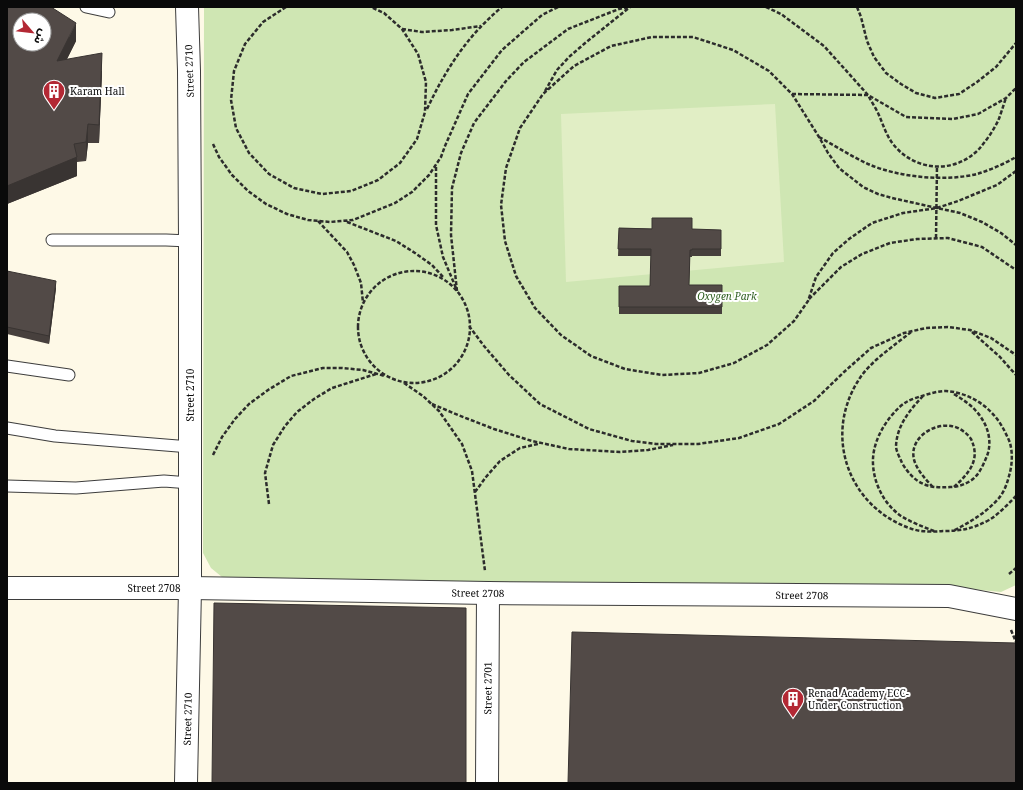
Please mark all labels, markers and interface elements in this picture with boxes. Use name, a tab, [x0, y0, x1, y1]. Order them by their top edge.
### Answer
north arrow	[12, 12, 52, 52]
text: ش	[31, 27, 51, 47]
street label: Street 2710	[181, 44, 197, 98]
building icon: Karam Hall	[41, 78, 67, 111]
place label: Karam Hall	[70, 84, 125, 98]
park label: Oxygen Park	[697, 289, 757, 303]
street label: Street 2710	[183, 368, 197, 421]
street label: Street 2708	[128, 581, 181, 595]
street label: Street 2708	[451, 585, 505, 600]
street label: Street 2708	[775, 588, 829, 602]
street label: Street 2701	[480, 661, 495, 715]
building icon: Renad Academy ECC- Under Construction	[780, 686, 806, 719]
place label: Renad Academy ECC- Under Construction	[808, 686, 909, 712]
street label: Street 2710	[180, 692, 195, 746]

